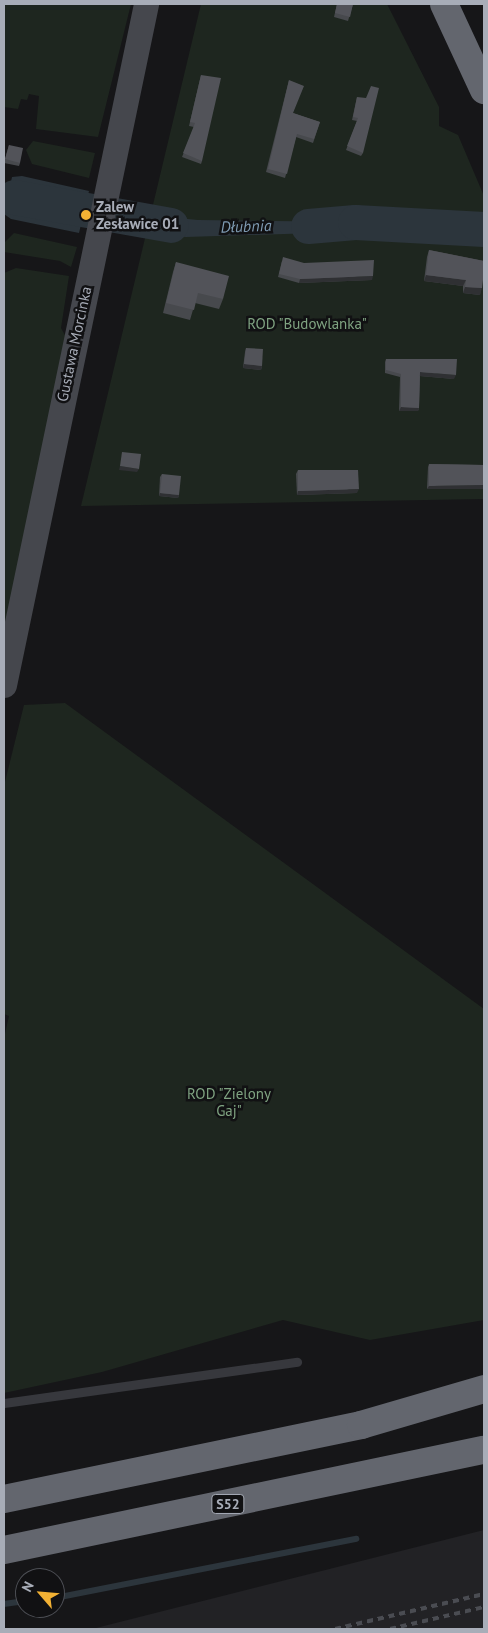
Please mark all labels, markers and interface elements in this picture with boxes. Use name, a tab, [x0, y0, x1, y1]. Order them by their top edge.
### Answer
place label: Zalew Zesławice 01	[96, 197, 179, 232]
marker: Zalew Zesławice 01	[80, 209, 92, 221]
water label: Dłubnia	[220, 216, 272, 236]
street label: Gustawa Morcinka	[53, 285, 95, 403]
park label: ROD "Budowlanka"	[247, 315, 367, 333]
park label: ROD "Zielony Gaj"	[187, 1084, 271, 1119]
road number: S52	[210, 1492, 246, 1516]
north arrow	[15, 1568, 65, 1618]
text: N	[17, 1578, 38, 1595]

